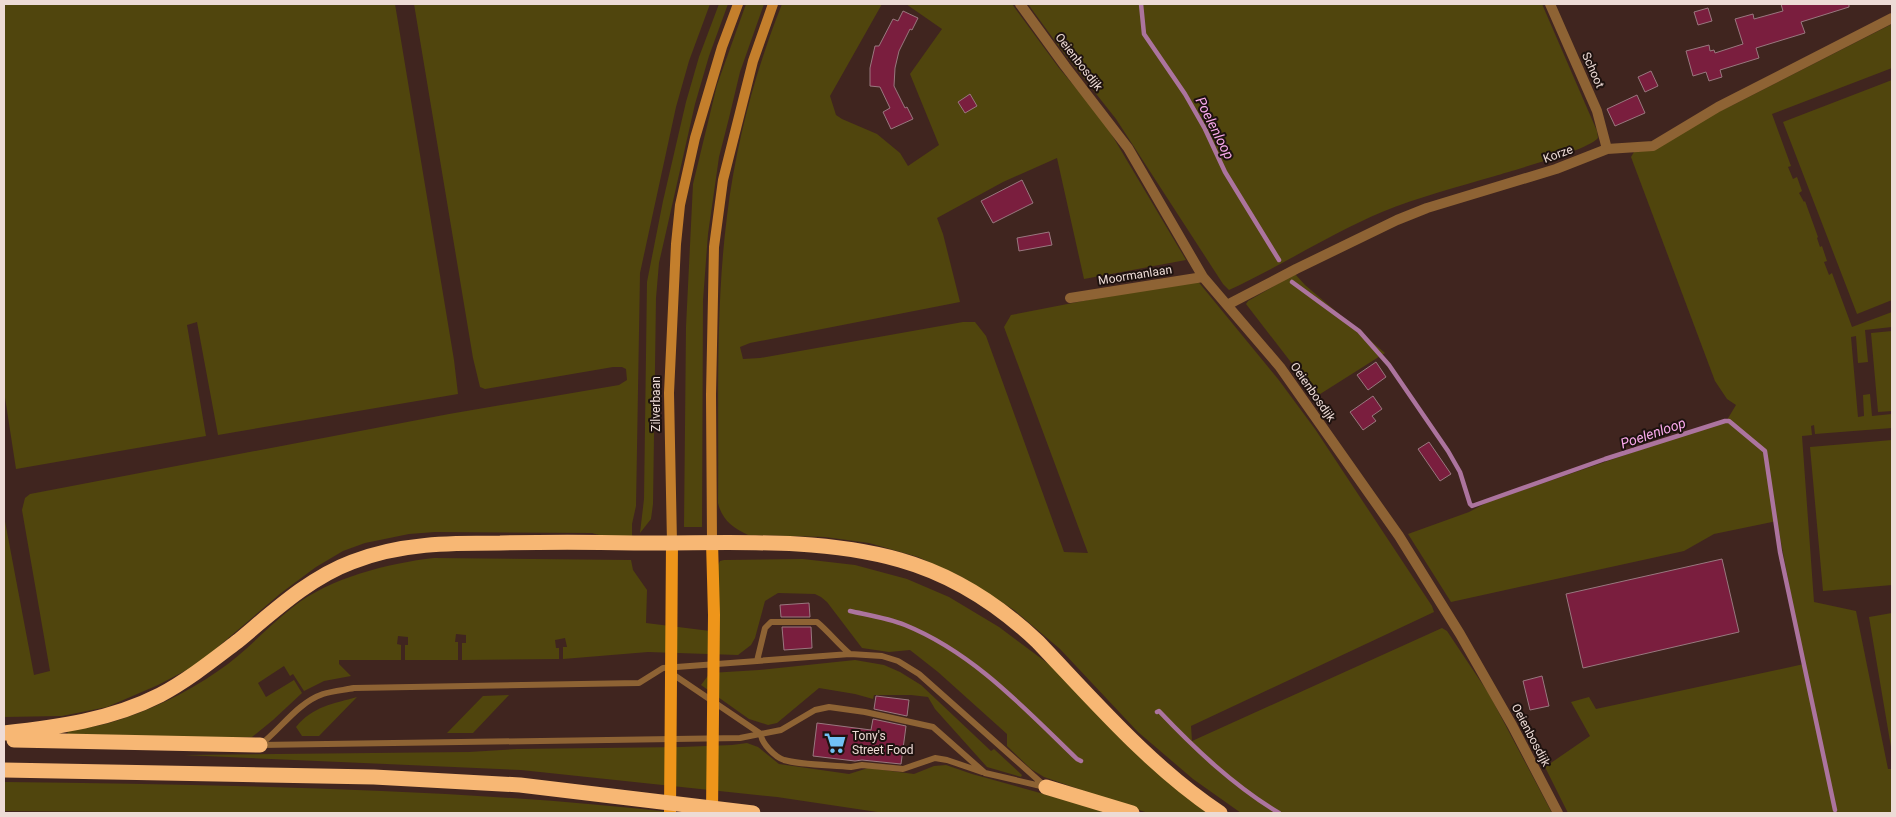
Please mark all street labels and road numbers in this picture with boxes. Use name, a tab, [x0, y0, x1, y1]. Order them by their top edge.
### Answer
street label: Oeienbosdijk	[1052, 31, 1106, 94]
street label: Schoot	[1579, 50, 1607, 90]
street label: Korze	[1541, 142, 1575, 166]
street label: Moormanlaan	[1097, 262, 1173, 288]
street label: Oeienbosdijk	[1287, 360, 1339, 425]
street label: Zilverbaan	[649, 376, 663, 432]
street label: Oeienbosdijk	[1509, 701, 1554, 770]

